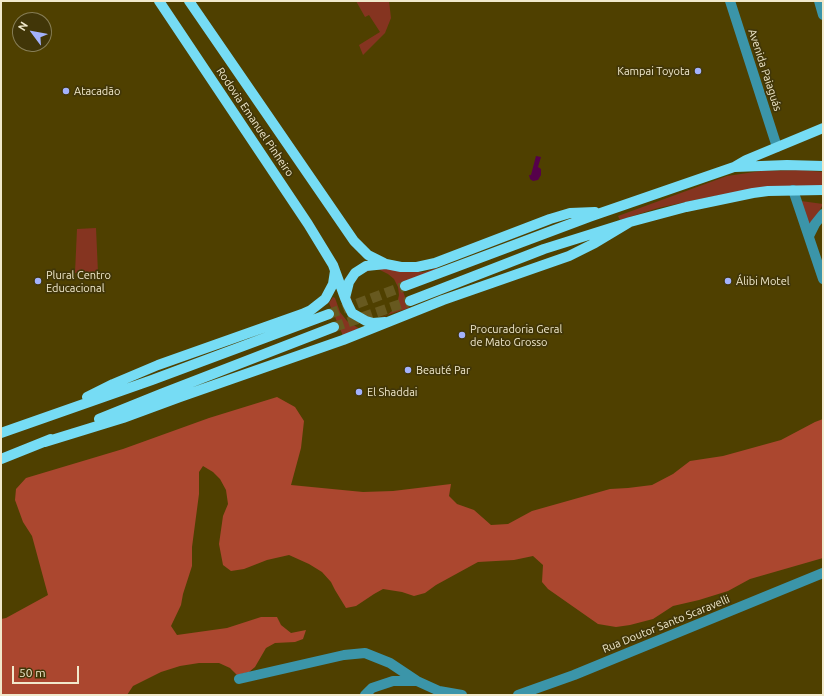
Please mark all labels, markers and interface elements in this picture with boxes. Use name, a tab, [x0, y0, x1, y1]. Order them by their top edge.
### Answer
north arrow	[12, 12, 52, 52]
text: N	[15, 20, 30, 33]
street label: Avenida Paiaguás	[746, 27, 784, 113]
place label: Kampai Toyota	[617, 64, 690, 78]
street label: Rodovia Emanuel Pinheiro	[214, 65, 296, 179]
marker: Kampai Toyota	[693, 66, 703, 76]
place label: Atacadão	[74, 84, 120, 98]
marker: Atacadão	[61, 86, 71, 96]
place label: Plural Centro Educacional	[46, 268, 111, 294]
place label: Álibi Motel	[736, 274, 790, 288]
marker: Plural Centro Educacional	[33, 276, 43, 286]
marker: Álibi Motel	[723, 276, 733, 286]
place label: Procuradoria Geral de Mato Grosso	[470, 322, 562, 348]
marker: Procuradoria Geral de Mato Grosso	[457, 330, 467, 340]
place label: Beauté Par	[416, 363, 470, 377]
marker: Beauté Par	[403, 365, 413, 375]
place label: El Shaddai	[367, 385, 417, 399]
marker: El Shaddai	[354, 387, 364, 397]
street label: Rua Doutor Santo Scaravelli	[600, 592, 732, 656]
scale bar	[14, 658, 81, 684]
text: 50 m	[19, 666, 46, 679]

